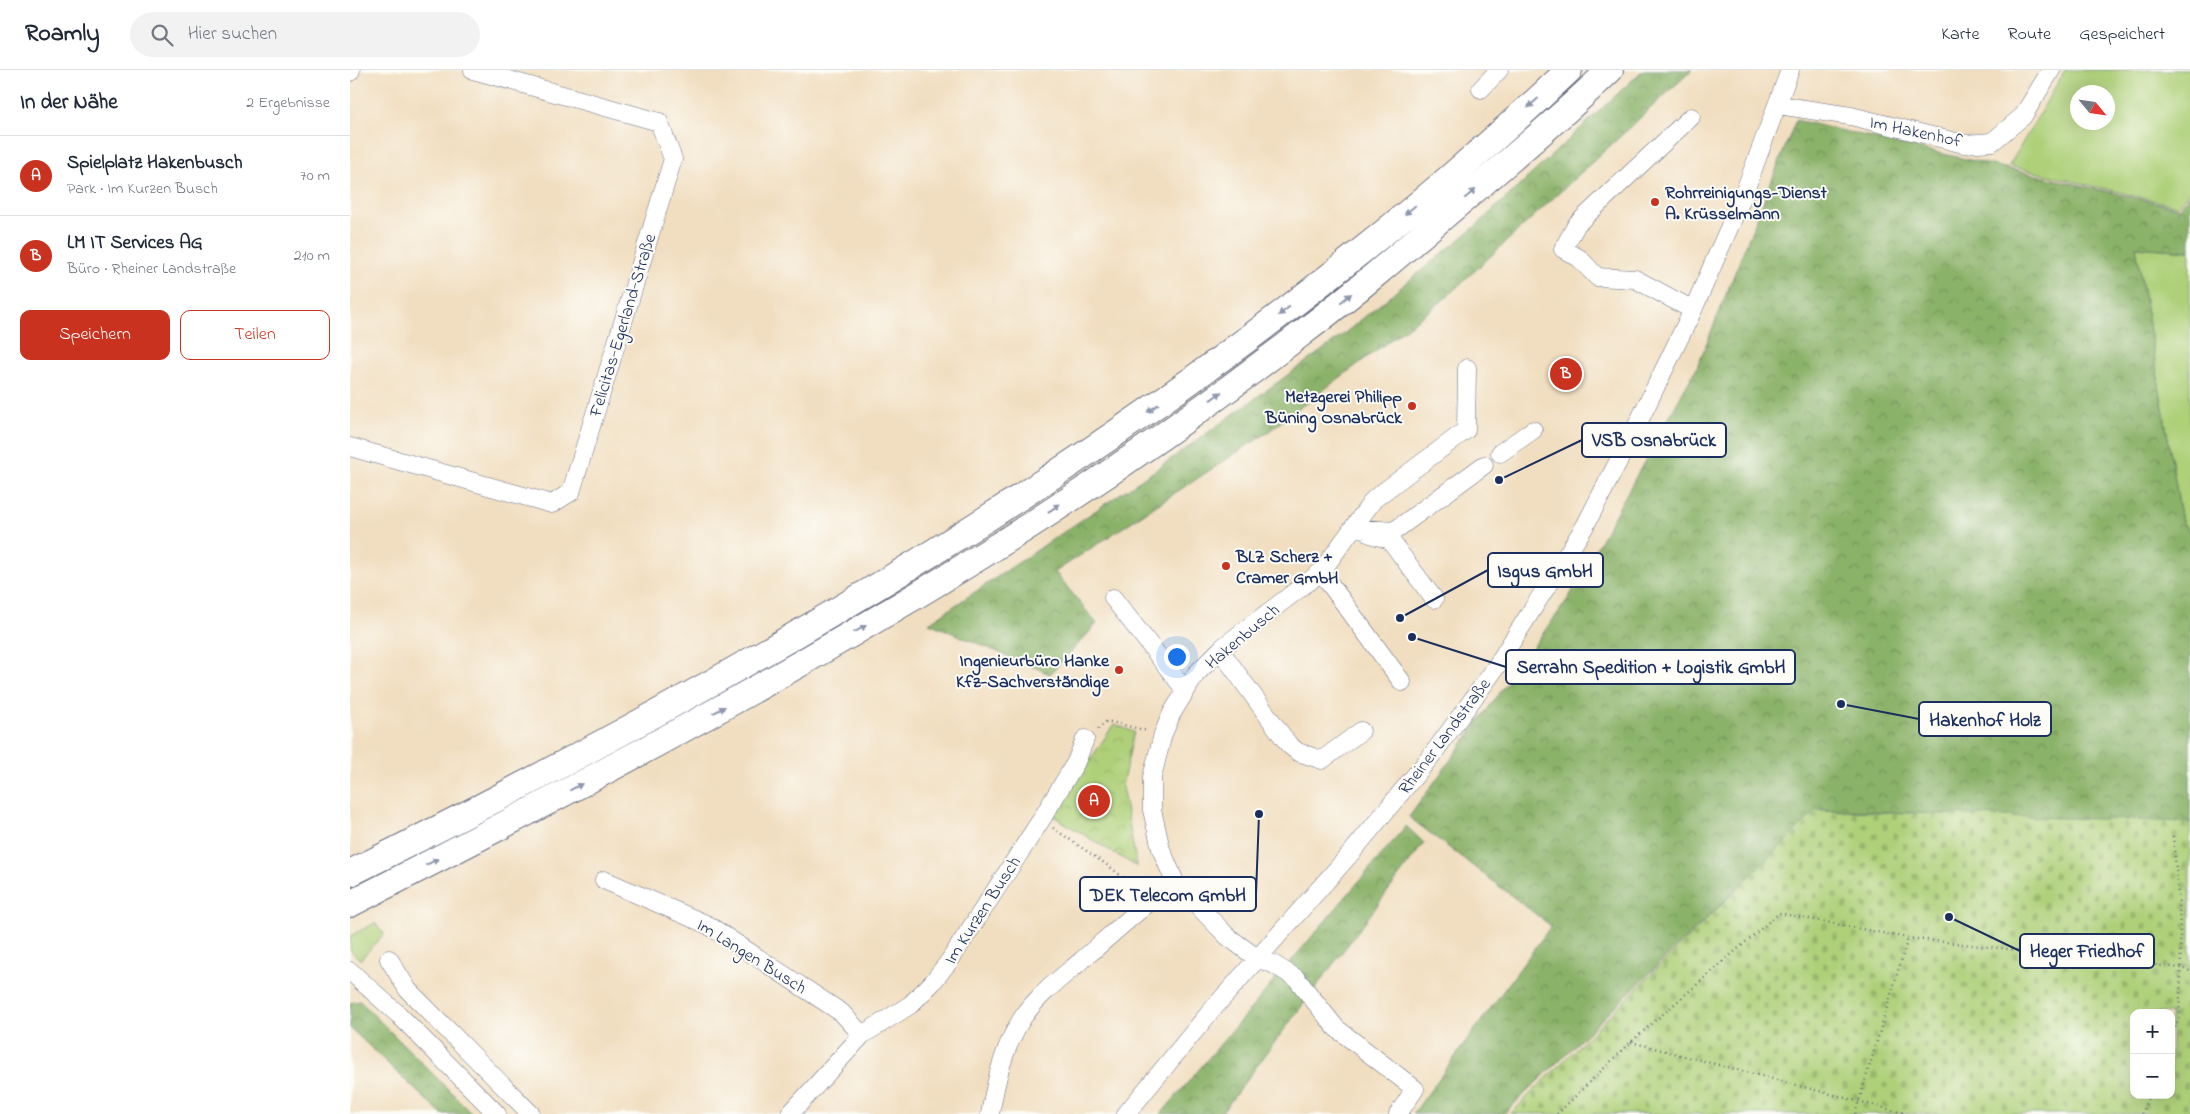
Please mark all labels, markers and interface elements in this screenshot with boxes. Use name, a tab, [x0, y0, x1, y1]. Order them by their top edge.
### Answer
search box	[130, 12, 480, 57]
text: Roamly	[25, 17, 100, 52]
icon: search	[148, 21, 176, 49]
text: Hier suchen	[188, 21, 277, 48]
text: Karte	[1941, 22, 1979, 48]
text: Route	[2007, 22, 2051, 48]
text: Gespeichert	[2079, 22, 2165, 48]
north arrow	[2070, 85, 2115, 130]
text: In der Nähe	[20, 88, 118, 118]
text: 2 Ergebnisse	[246, 91, 330, 115]
one-way arrow	[1527, 97, 1539, 109]
street label: Im Hakenhof	[1867, 110, 1965, 156]
text: Spielplatz Hakenbusch	[67, 150, 242, 177]
text: A	[31, 164, 41, 188]
text: 70 m	[300, 164, 330, 188]
text: Park · Im Kurzen Busch	[67, 177, 218, 201]
place label: Rohrreinigungs-Dienst A. Krüsselmann	[1665, 181, 1828, 228]
one-way arrow	[1463, 189, 1476, 200]
marker: Rohrreinigungs-Dienst A. Krüsselmann	[1649, 196, 1661, 208]
one-way arrow	[1404, 204, 1417, 215]
text: LM IT Services AG	[67, 230, 203, 257]
street label: Felicitas-Egerland-Straße	[583, 230, 665, 422]
text: B	[31, 244, 41, 268]
text: 210 m	[294, 244, 330, 268]
text: Büro · Rheiner Landstraße	[67, 257, 236, 281]
one-way arrow	[1339, 293, 1352, 304]
one-way arrow	[1277, 306, 1290, 317]
button: Speichern	[20, 310, 170, 360]
button: Teilen	[180, 310, 330, 360]
pin: B	[1550, 355, 1582, 393]
place label: Metzgerei Philipp Büning Osnabrück	[1264, 385, 1403, 433]
one-way arrow	[1209, 391, 1223, 401]
marker: Metzgerei Philipp Büning Osnabrück	[1406, 400, 1418, 412]
one-way arrow	[1146, 403, 1160, 413]
callout: VSB Osnabrück	[1582, 423, 1726, 457]
text: VSB Osnabrück	[1591, 428, 1717, 455]
one-way arrow	[1047, 504, 1061, 513]
place label: BLZ Scherz + Cramer GmbH	[1235, 545, 1339, 592]
callout: Isgus GmbH	[1488, 553, 1603, 587]
text: Isgus GmbH	[1497, 559, 1593, 588]
marker: BLZ Scherz + Cramer GmbH	[1220, 560, 1232, 572]
street label: Hakenbusch	[1200, 599, 1286, 677]
one-way arrow	[853, 625, 868, 633]
your location	[1164, 644, 1190, 670]
place label: Ingenieurbüro Hanke Kfz-Sachverständige	[956, 649, 1110, 697]
callout: Serrahn Spedition + Logistik GmbH	[1506, 650, 1795, 684]
text: Serrahn Spedition + Logistik GmbH	[1517, 655, 1785, 684]
marker: Ingenieurbüro Hanke Kfz-Sachverständige	[1113, 664, 1125, 676]
street label: Rheiner Landstraße	[1393, 673, 1499, 801]
callout: Hakenhof Holz	[1919, 702, 2051, 736]
one-way arrow	[712, 706, 727, 714]
text: Hakenhof Holz	[1929, 708, 2042, 735]
pin: A	[1078, 782, 1110, 820]
one-way arrow	[569, 783, 584, 791]
street label: Im Kurzen Busch	[939, 852, 1028, 970]
one-way arrow	[425, 858, 439, 866]
callout: DEK Telecom GmbH	[1080, 877, 1256, 911]
text: DEK Telecom GmbH	[1089, 883, 1246, 910]
street label: Im Langen Busch	[690, 913, 811, 1003]
callout: Heger Friedhof	[2020, 934, 2154, 968]
text: Heger Friedhof	[2030, 939, 2145, 968]
map controls	[2130, 1009, 2175, 1099]
button: +	[2130, 1009, 2175, 1054]
button: −	[2130, 1054, 2175, 1099]

